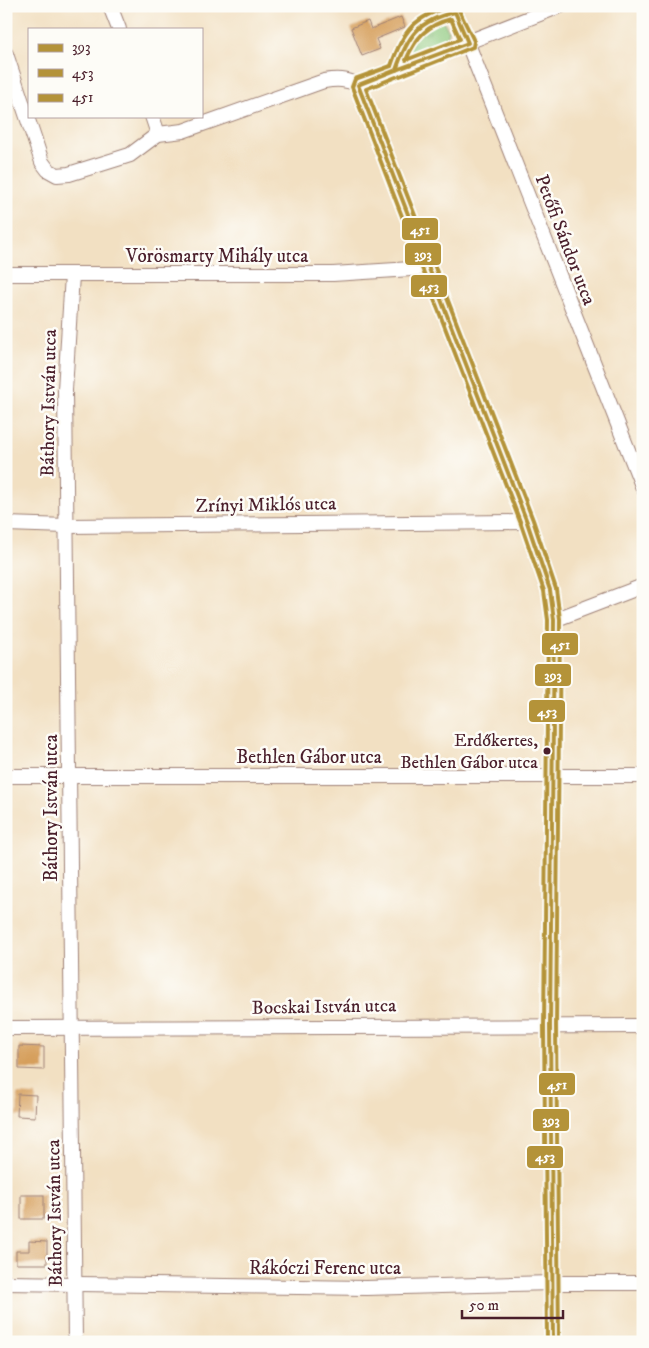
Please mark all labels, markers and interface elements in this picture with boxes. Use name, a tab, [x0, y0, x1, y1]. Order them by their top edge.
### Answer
legend	[28, 28, 202, 118]
text: 393	[72, 38, 91, 57]
text: 453	[72, 64, 94, 83]
text: 451	[72, 88, 94, 107]
street label: Petőfi Sándor utca	[530, 171, 600, 309]
line badge: 451	[401, 217, 439, 241]
text: 451	[409, 221, 430, 239]
line badge: 393	[404, 242, 442, 266]
street label: Vörösmarty Mihály utca	[125, 245, 308, 268]
text: 393	[414, 246, 432, 264]
line badge: 453	[410, 274, 448, 298]
text: 453	[418, 278, 439, 296]
street label: Báthory István utca	[36, 329, 62, 477]
street label: Zrínyi Miklós utca	[196, 492, 336, 518]
line badge: 451	[541, 632, 579, 656]
text: 451	[549, 636, 570, 654]
line badge: 393	[534, 663, 572, 687]
text: 393	[544, 667, 562, 685]
line badge: 453	[528, 699, 566, 723]
text: 453	[536, 703, 557, 721]
place label: Erdőkertes, Bethlen Gábor utca	[400, 730, 538, 774]
street label: Báthory István utca	[40, 734, 63, 882]
street label: Bethlen Gábor utca	[236, 746, 382, 769]
marker: Erdőkertes, Bethlen Gábor utca	[542, 746, 552, 756]
street label: Bocskai István utca	[252, 994, 396, 1020]
line badge: 451	[538, 1072, 576, 1096]
text: 451	[546, 1076, 567, 1094]
line badge: 393	[532, 1108, 570, 1132]
text: 393	[542, 1112, 560, 1130]
street label: Báthory István utca	[42, 1139, 68, 1287]
line badge: 453	[526, 1145, 564, 1169]
text: 453	[534, 1148, 555, 1166]
street label: Rákóczi Ferenc utca	[249, 1257, 401, 1280]
scale bar	[462, 1288, 563, 1320]
text: 50 m	[469, 1296, 499, 1315]

